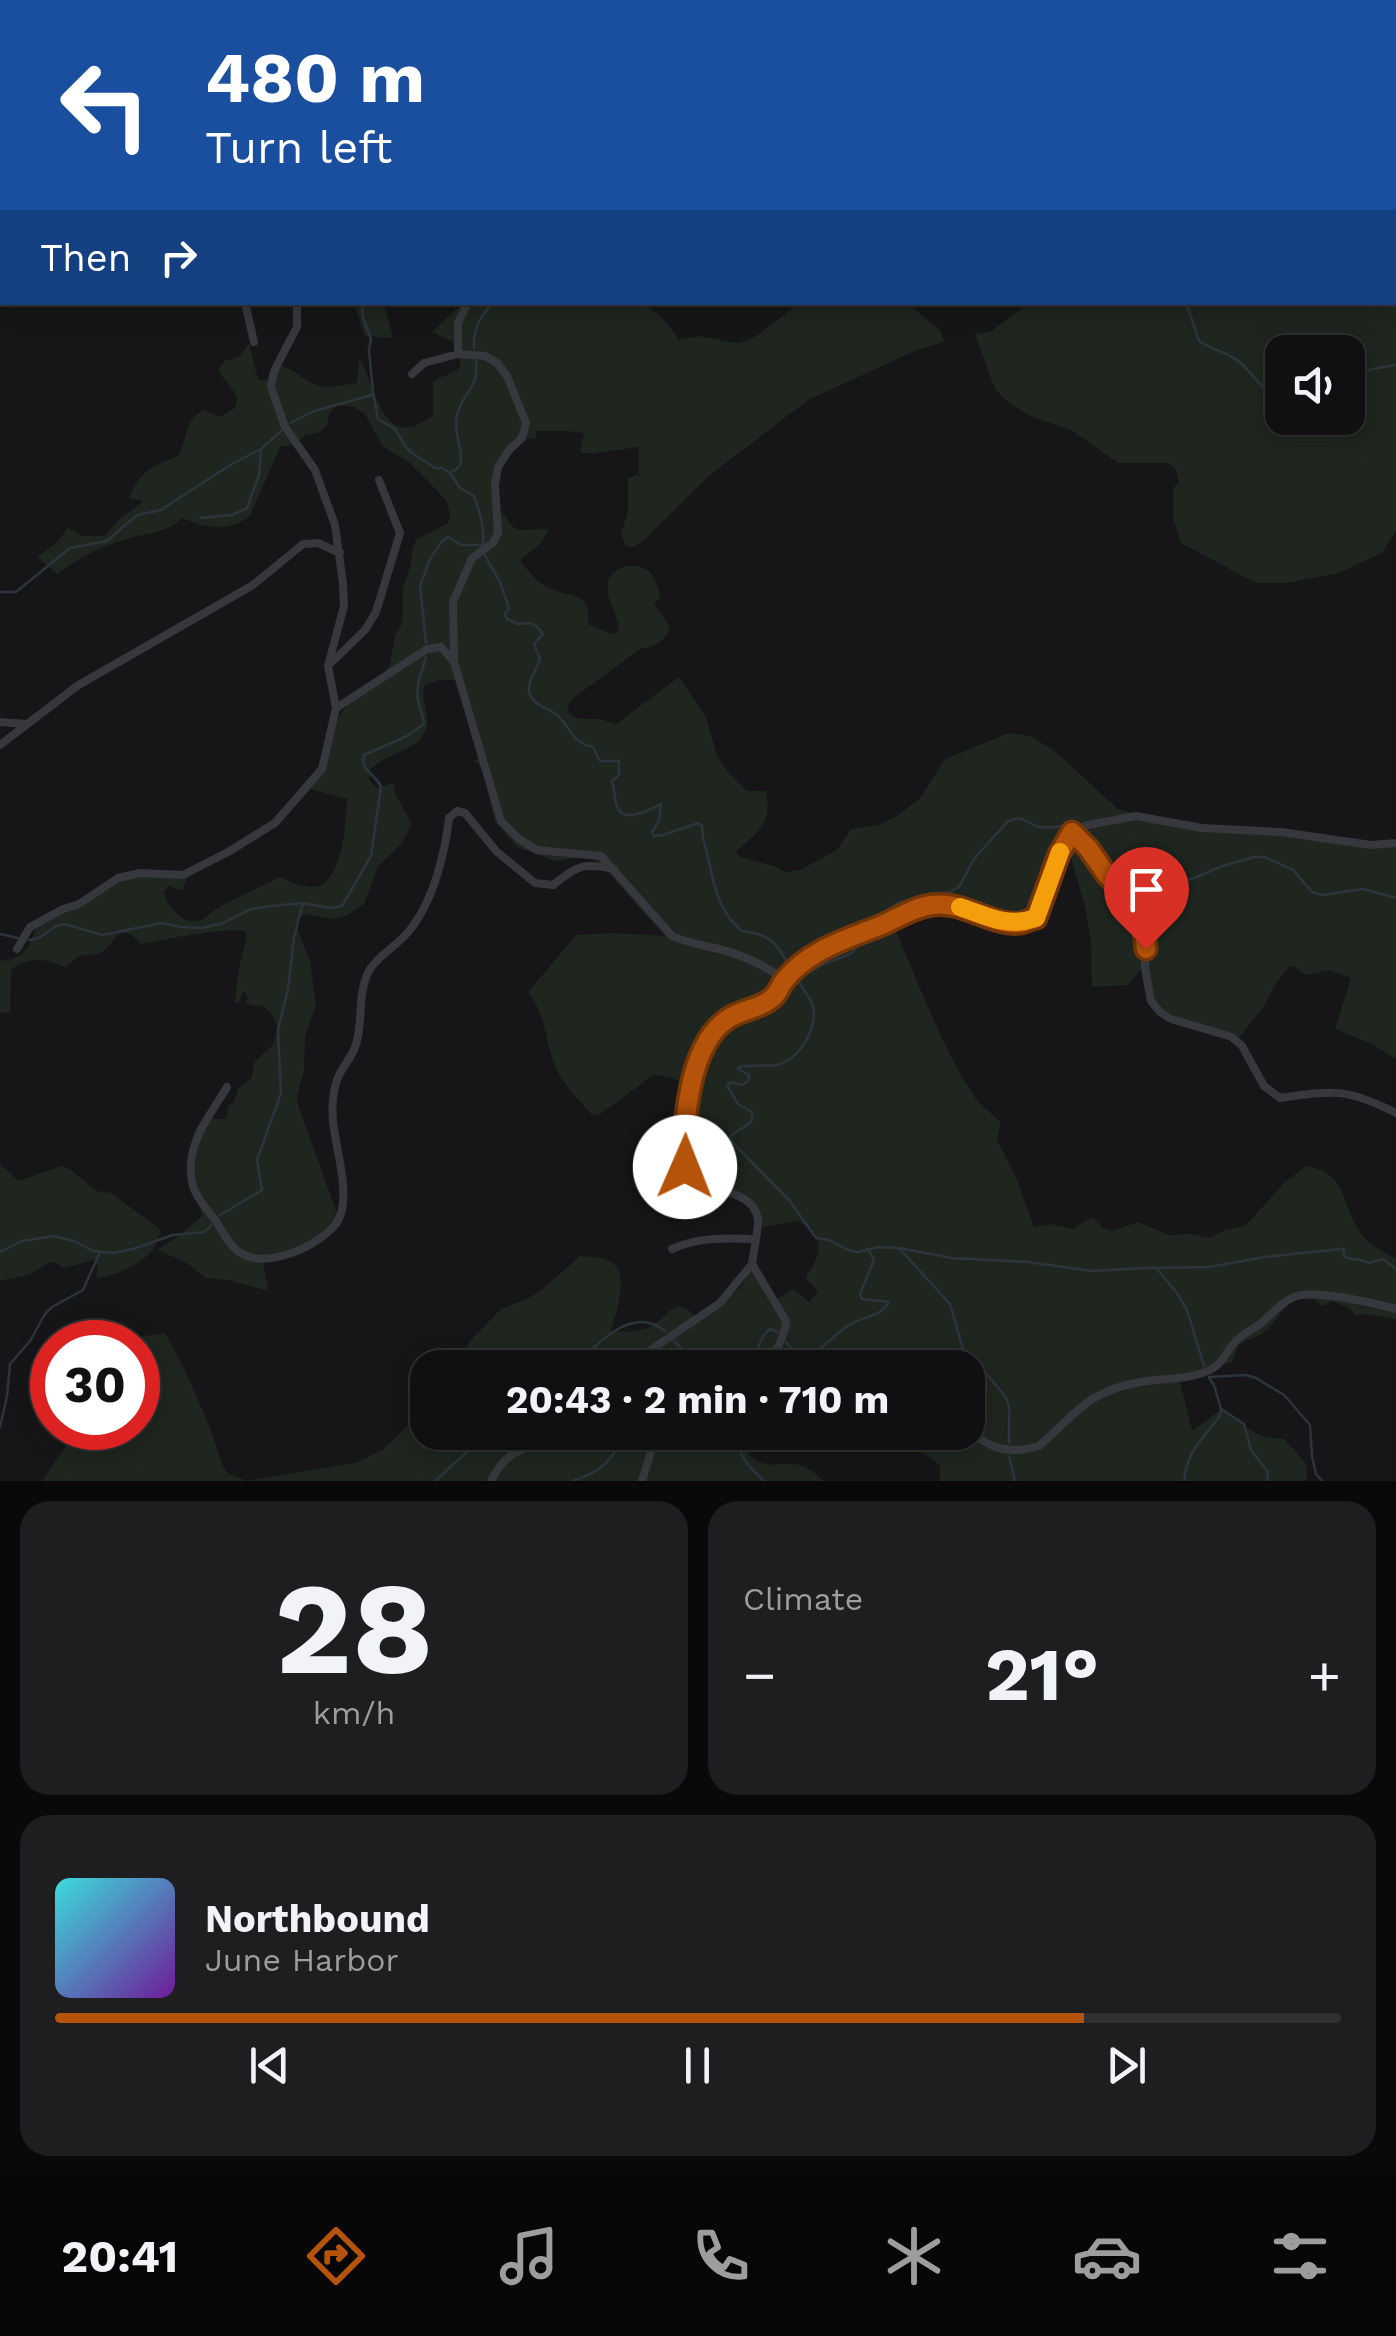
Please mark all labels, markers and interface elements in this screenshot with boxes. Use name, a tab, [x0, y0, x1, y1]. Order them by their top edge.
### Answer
text: 480 m	[205, 37, 425, 119]
icon: left	[40, 40, 170, 170]
text: Turn left	[205, 121, 392, 174]
icon: right	[151, 230, 206, 285]
text: Then	[40, 236, 131, 280]
map controls	[1265, 335, 1365, 435]
button: sound	[1265, 335, 1365, 435]
pin	[1104, 847, 1189, 950]
icon: arrive	[1119, 862, 1174, 917]
position arrow	[633, 1115, 737, 1219]
speed limit sign: 30	[30, 1320, 160, 1450]
text: 20:43 · 2 min · 710 m	[506, 1378, 889, 1422]
text: 28	[275, 1552, 434, 1705]
text: Climate	[743, 1580, 863, 1618]
text: 21°	[985, 1630, 1099, 1718]
text: −	[743, 1643, 776, 1707]
text: +	[1308, 1643, 1341, 1707]
text: km/h	[313, 1694, 395, 1732]
text: Northbound	[205, 1897, 430, 1941]
text: June Harbor	[205, 1941, 399, 1979]
icon: previous	[242, 2038, 297, 2093]
icon: pause	[670, 2038, 725, 2093]
icon: next	[1099, 2038, 1154, 2093]
icon: directions	[301, 2221, 371, 2291]
icon: music	[494, 2221, 564, 2291]
icon: phone	[686, 2221, 756, 2291]
icon: climate	[879, 2221, 949, 2291]
icon: car	[1072, 2221, 1142, 2291]
icon: filters	[1265, 2221, 1335, 2291]
text: 20:41	[61, 2230, 178, 2283]

